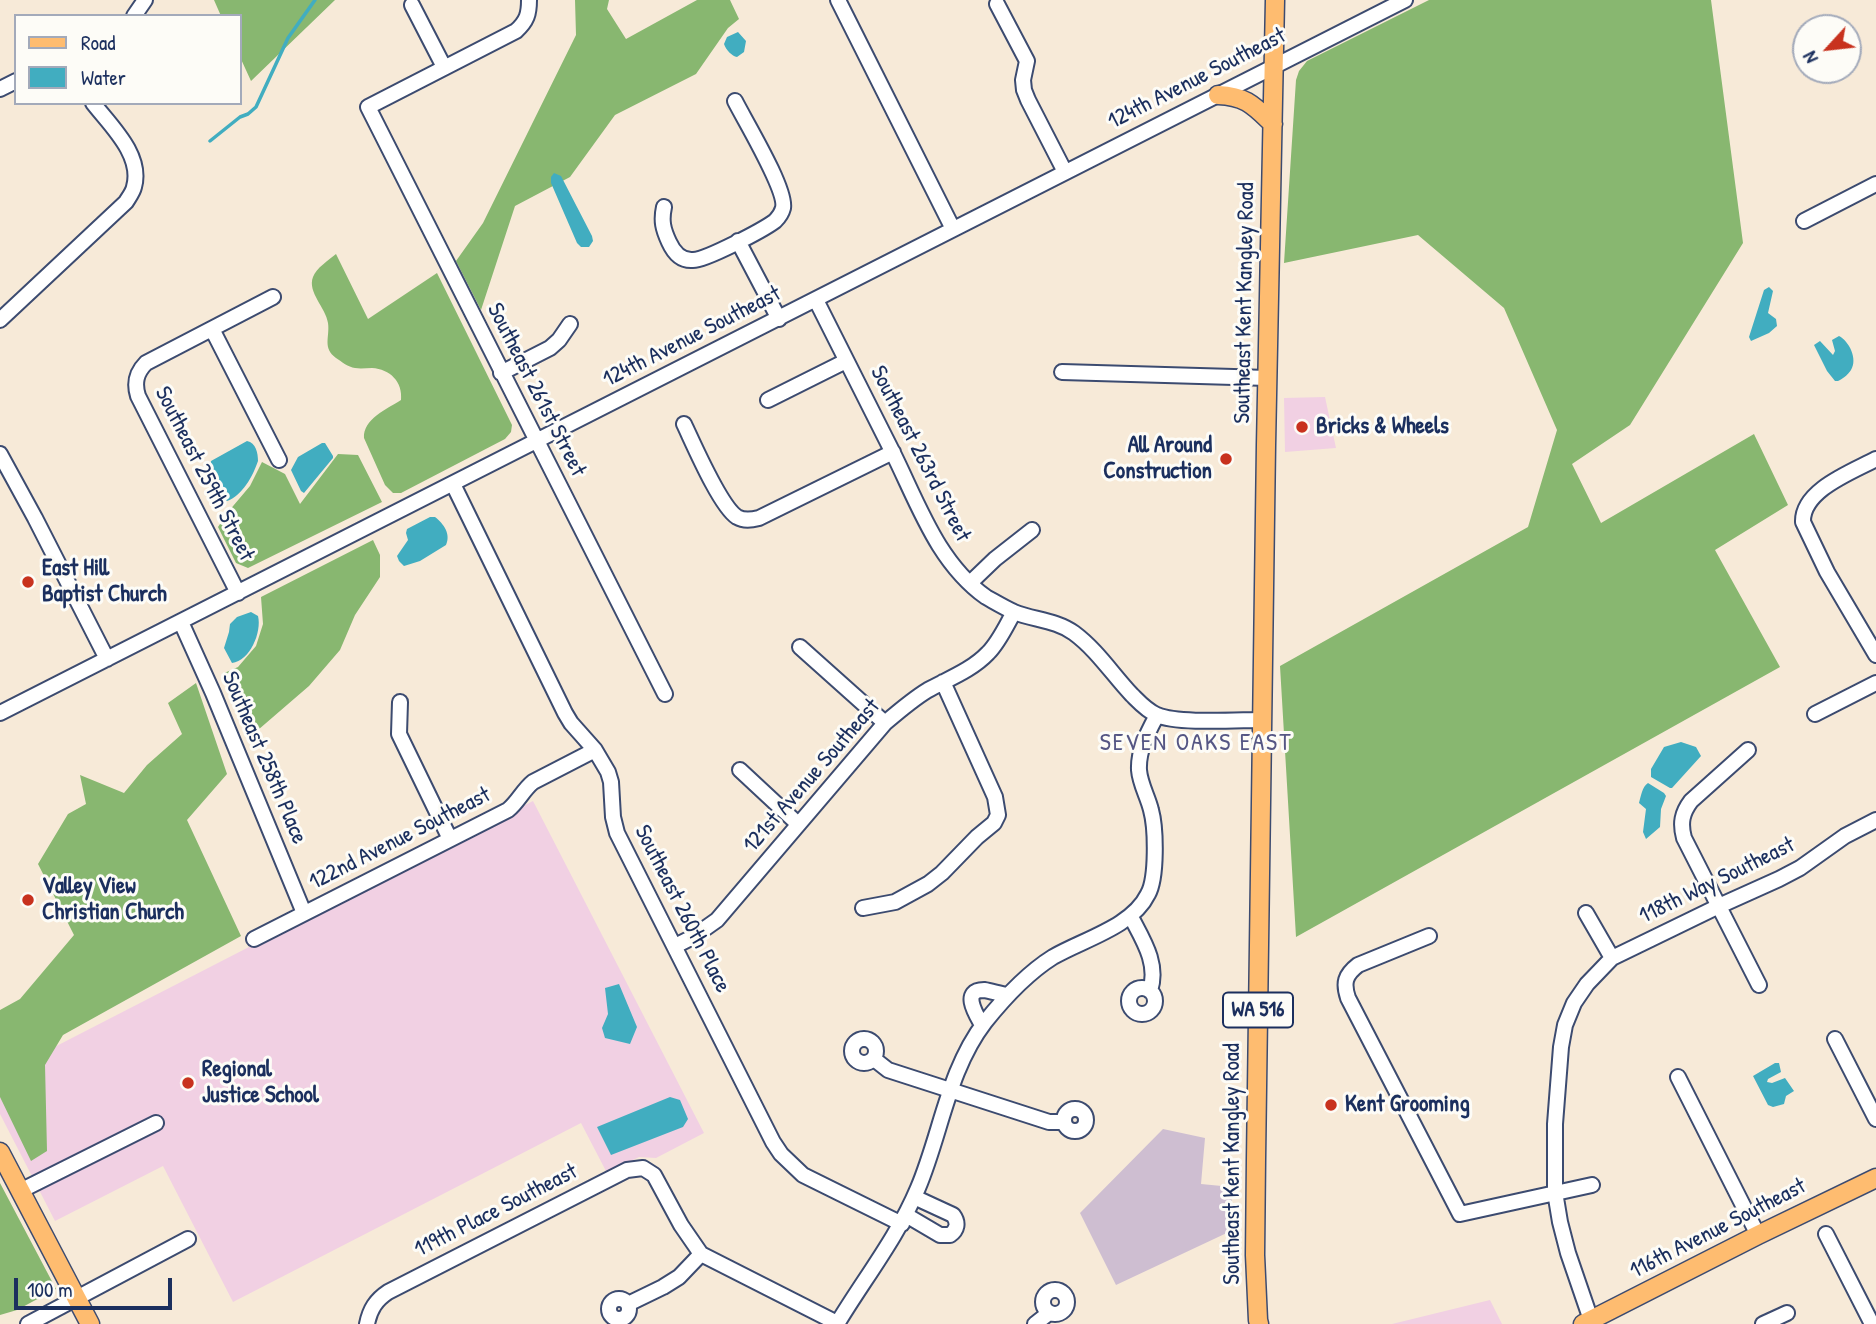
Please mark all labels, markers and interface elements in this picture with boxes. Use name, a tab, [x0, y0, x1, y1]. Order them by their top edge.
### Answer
legend	[14, 14, 242, 105]
north arrow	[1792, 14, 1862, 84]
street label: 124th Avenue Southeast	[1104, 22, 1290, 136]
text: Road	[81, 28, 115, 57]
text: N	[1796, 47, 1824, 68]
text: Water	[81, 63, 126, 92]
street label: Southeast Kent Kangley Road	[1229, 182, 1261, 424]
street label: 124th Avenue Southeast	[599, 280, 785, 394]
street label: Southeast 261st Street	[480, 299, 592, 481]
street label: Southeast 263rd Street	[864, 361, 976, 547]
street label: Southeast 259th Street	[148, 382, 260, 566]
place label: Bricks & Wheels	[1316, 413, 1449, 441]
marker: Bricks & Wheels	[1294, 419, 1310, 435]
place label: All Around Construction	[1103, 432, 1212, 486]
marker: All Around Construction	[1218, 451, 1234, 467]
place label: East Hill Baptist Church	[42, 555, 167, 609]
marker: East Hill Baptist Church	[20, 574, 36, 590]
street label: Southeast 258th Place	[215, 668, 313, 848]
street label: 121st Avenue Southeast	[738, 693, 886, 859]
district label: SEVEN OAKS EAST	[1102, 730, 1290, 758]
street label: 122nd Avenue Southeast	[305, 781, 495, 897]
street label: Southeast 260th Place	[628, 821, 736, 997]
street label: 118th Way Southeast	[1635, 831, 1799, 931]
place label: Valley View Christian Church	[42, 873, 184, 927]
marker: Valley View Christian Church	[20, 892, 36, 908]
road number: WA 516	[1223, 992, 1293, 1028]
street label: Southeast Kent Kangley Road	[1219, 1043, 1247, 1285]
place label: Regional Justice School	[202, 1056, 319, 1110]
marker: Regional Justice School	[180, 1075, 196, 1091]
place label: Kent Grooming	[1345, 1091, 1470, 1119]
marker: Kent Grooming	[1323, 1097, 1339, 1113]
street label: 119th Place Southeast	[410, 1158, 582, 1264]
street label: 116th Avenue Southeast	[1625, 1173, 1811, 1285]
scale bar	[18, 1264, 175, 1308]
text: 100 m	[27, 1275, 73, 1304]

